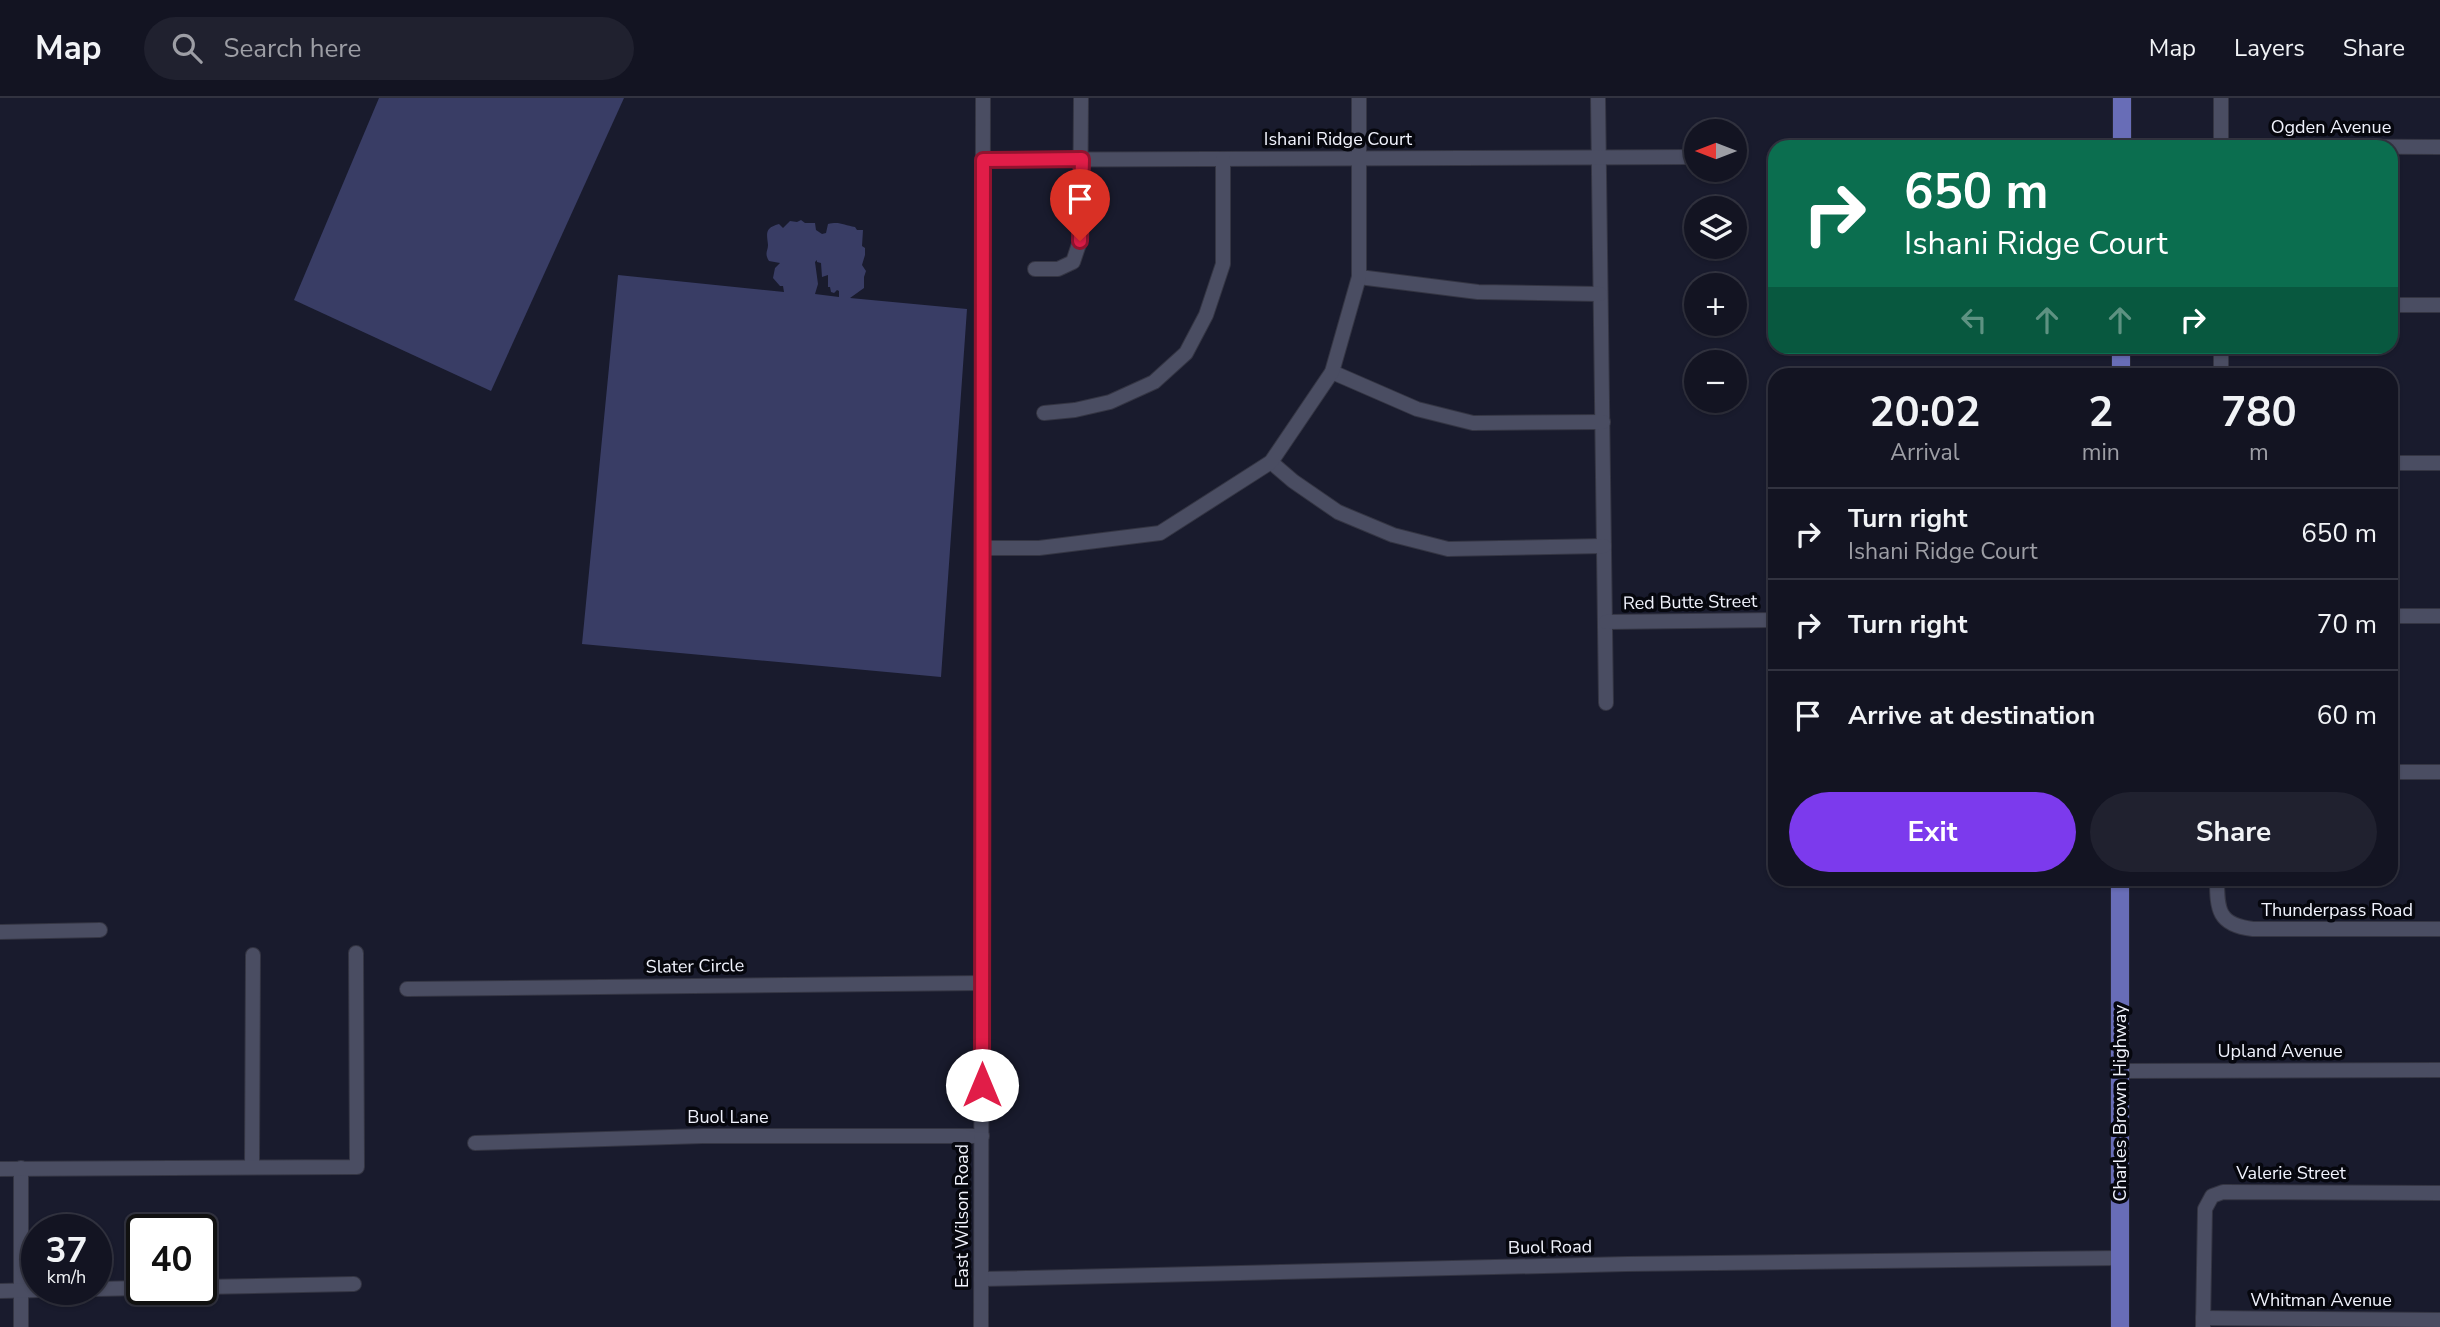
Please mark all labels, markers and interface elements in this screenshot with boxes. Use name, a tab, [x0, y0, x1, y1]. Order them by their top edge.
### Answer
search box	[144, 17, 634, 80]
text: Map	[35, 26, 102, 71]
icon: search	[168, 29, 206, 67]
text: Search here	[224, 31, 361, 66]
text: Map	[2149, 32, 2196, 64]
text: Layers	[2234, 32, 2305, 64]
text: Share	[2343, 32, 2405, 64]
street label: Ogden Avenue	[2271, 115, 2391, 139]
north arrow	[1684, 119, 1746, 182]
map controls	[1684, 119, 1747, 413]
street label: Ishani Ridge Court	[1264, 127, 1413, 151]
text: 650 m	[1904, 158, 2048, 225]
icon: right	[1789, 168, 1880, 259]
pin	[1050, 169, 1110, 241]
icon: arrive	[1061, 180, 1099, 218]
button: layers	[1684, 196, 1747, 259]
text: Ishani Ridge Court	[1904, 222, 2168, 265]
button: +	[1684, 273, 1747, 336]
icon: left	[1955, 301, 1993, 339]
icon: ahead	[2028, 301, 2066, 339]
icon: ahead	[2101, 301, 2139, 339]
icon: right	[2174, 301, 2212, 339]
button: −	[1684, 350, 1747, 413]
text: 20:02	[1869, 384, 1980, 441]
text: 2	[2088, 384, 2113, 441]
text: 780	[2221, 384, 2297, 441]
text: Arrival	[1890, 437, 1959, 468]
text: min	[2082, 437, 2120, 468]
text: m	[2249, 437, 2269, 468]
text: Turn right	[1848, 501, 1967, 536]
icon: right	[1789, 515, 1827, 553]
text: 650 m	[2301, 516, 2377, 551]
text: Ishani Ridge Court	[1848, 536, 2038, 567]
street label: Red Butte Street	[1623, 589, 1758, 615]
icon: right	[1789, 606, 1827, 644]
text: Turn right	[1848, 607, 1967, 642]
text: 70 m	[2317, 607, 2377, 642]
icon: arrive	[1789, 697, 1827, 735]
text: Arrive at destination	[1848, 698, 2095, 733]
text: 60 m	[2317, 698, 2377, 733]
button: Exit	[1789, 792, 2076, 872]
button: Share	[2090, 792, 2377, 872]
street label: Thunderpass Road	[2261, 898, 2413, 922]
street label: Slater Circle	[646, 953, 744, 979]
street label: Charles Brown Highway	[2108, 1004, 2132, 1202]
street label: Upland Avenue	[2217, 1039, 2343, 1063]
position arrow	[945, 1048, 1019, 1122]
street label: Buol Lane	[687, 1105, 769, 1129]
street label: East Wilson Road	[950, 1144, 974, 1288]
street label: Valerie Street	[2235, 1161, 2347, 1185]
speed limit sign: 40	[126, 1214, 217, 1305]
text: 37	[45, 1227, 88, 1274]
street label: Buol Road	[1508, 1234, 1592, 1260]
text: km/h	[47, 1265, 86, 1289]
street label: Whitman Avenue	[2250, 1288, 2392, 1312]

